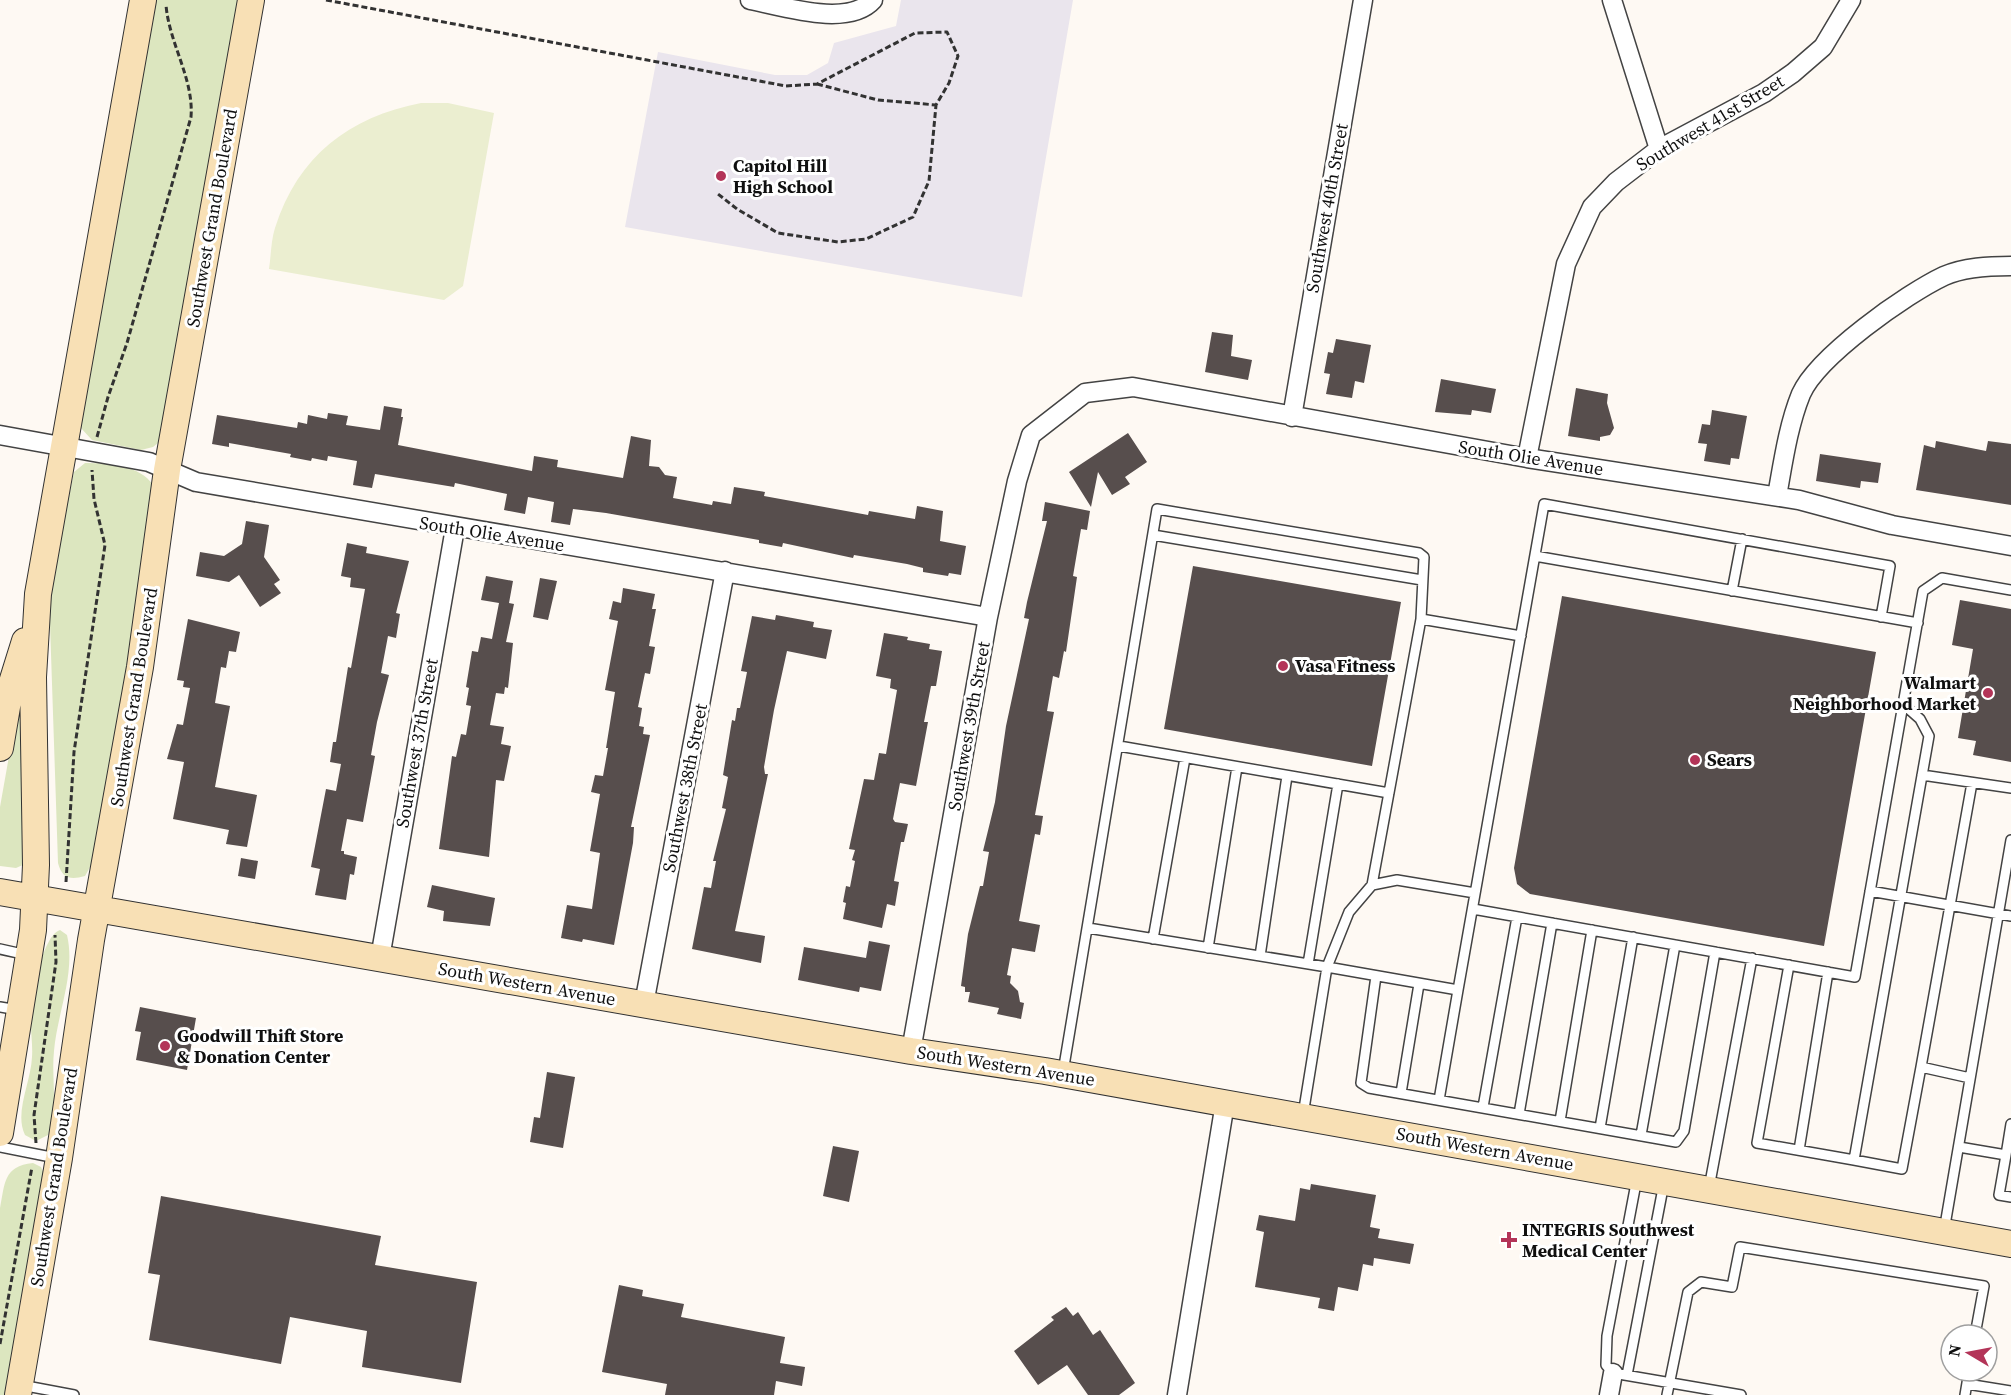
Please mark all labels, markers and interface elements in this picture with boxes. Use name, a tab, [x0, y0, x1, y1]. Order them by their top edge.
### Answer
street label: Southwest 41st Street	[1631, 68, 1788, 177]
street label: Southwest Grand Boulevard	[180, 107, 243, 329]
street label: Southwest 40th Street	[1299, 121, 1354, 294]
place label: Capitol Hill High School	[733, 153, 833, 199]
marker: Capitol Hill High School	[714, 169, 728, 183]
street label: South Olie Avenue	[1457, 434, 1605, 481]
street label: South Olie Avenue	[418, 510, 566, 557]
street label: Southwest Grand Boulevard	[104, 586, 163, 808]
street label: Southwest 39th Street	[941, 639, 996, 812]
place label: Vasa Fitness	[1295, 653, 1395, 678]
street label: Southwest 37th Street	[389, 656, 444, 829]
marker: Vasa Fitness	[1276, 659, 1290, 673]
place label: Walmart Neighborhood Market	[1793, 670, 1977, 716]
marker: Walmart Neighborhood Market	[1981, 686, 1995, 700]
street label: Southwest 38th Street	[656, 701, 713, 874]
place label: Sears	[1707, 747, 1752, 772]
marker: Sears	[1688, 753, 1702, 767]
street label: South Western Avenue	[436, 956, 618, 1011]
place label: Goodwill Thift Store & Donation Center	[177, 1023, 343, 1069]
marker: Goodwill Thift Store & Donation Center	[158, 1039, 172, 1053]
street label: South Western Avenue	[915, 1039, 1097, 1092]
street label: Southwest Grand Boulevard	[24, 1066, 83, 1288]
street label: South Western Avenue	[1394, 1121, 1576, 1176]
place label: INTEGRIS Southwest Medical Center	[1522, 1217, 1695, 1263]
marker: INTEGRIS Southwest Medical Center	[1500, 1231, 1518, 1249]
north arrow	[1939, 1323, 1999, 1383]
text: N	[1942, 1342, 1966, 1358]

